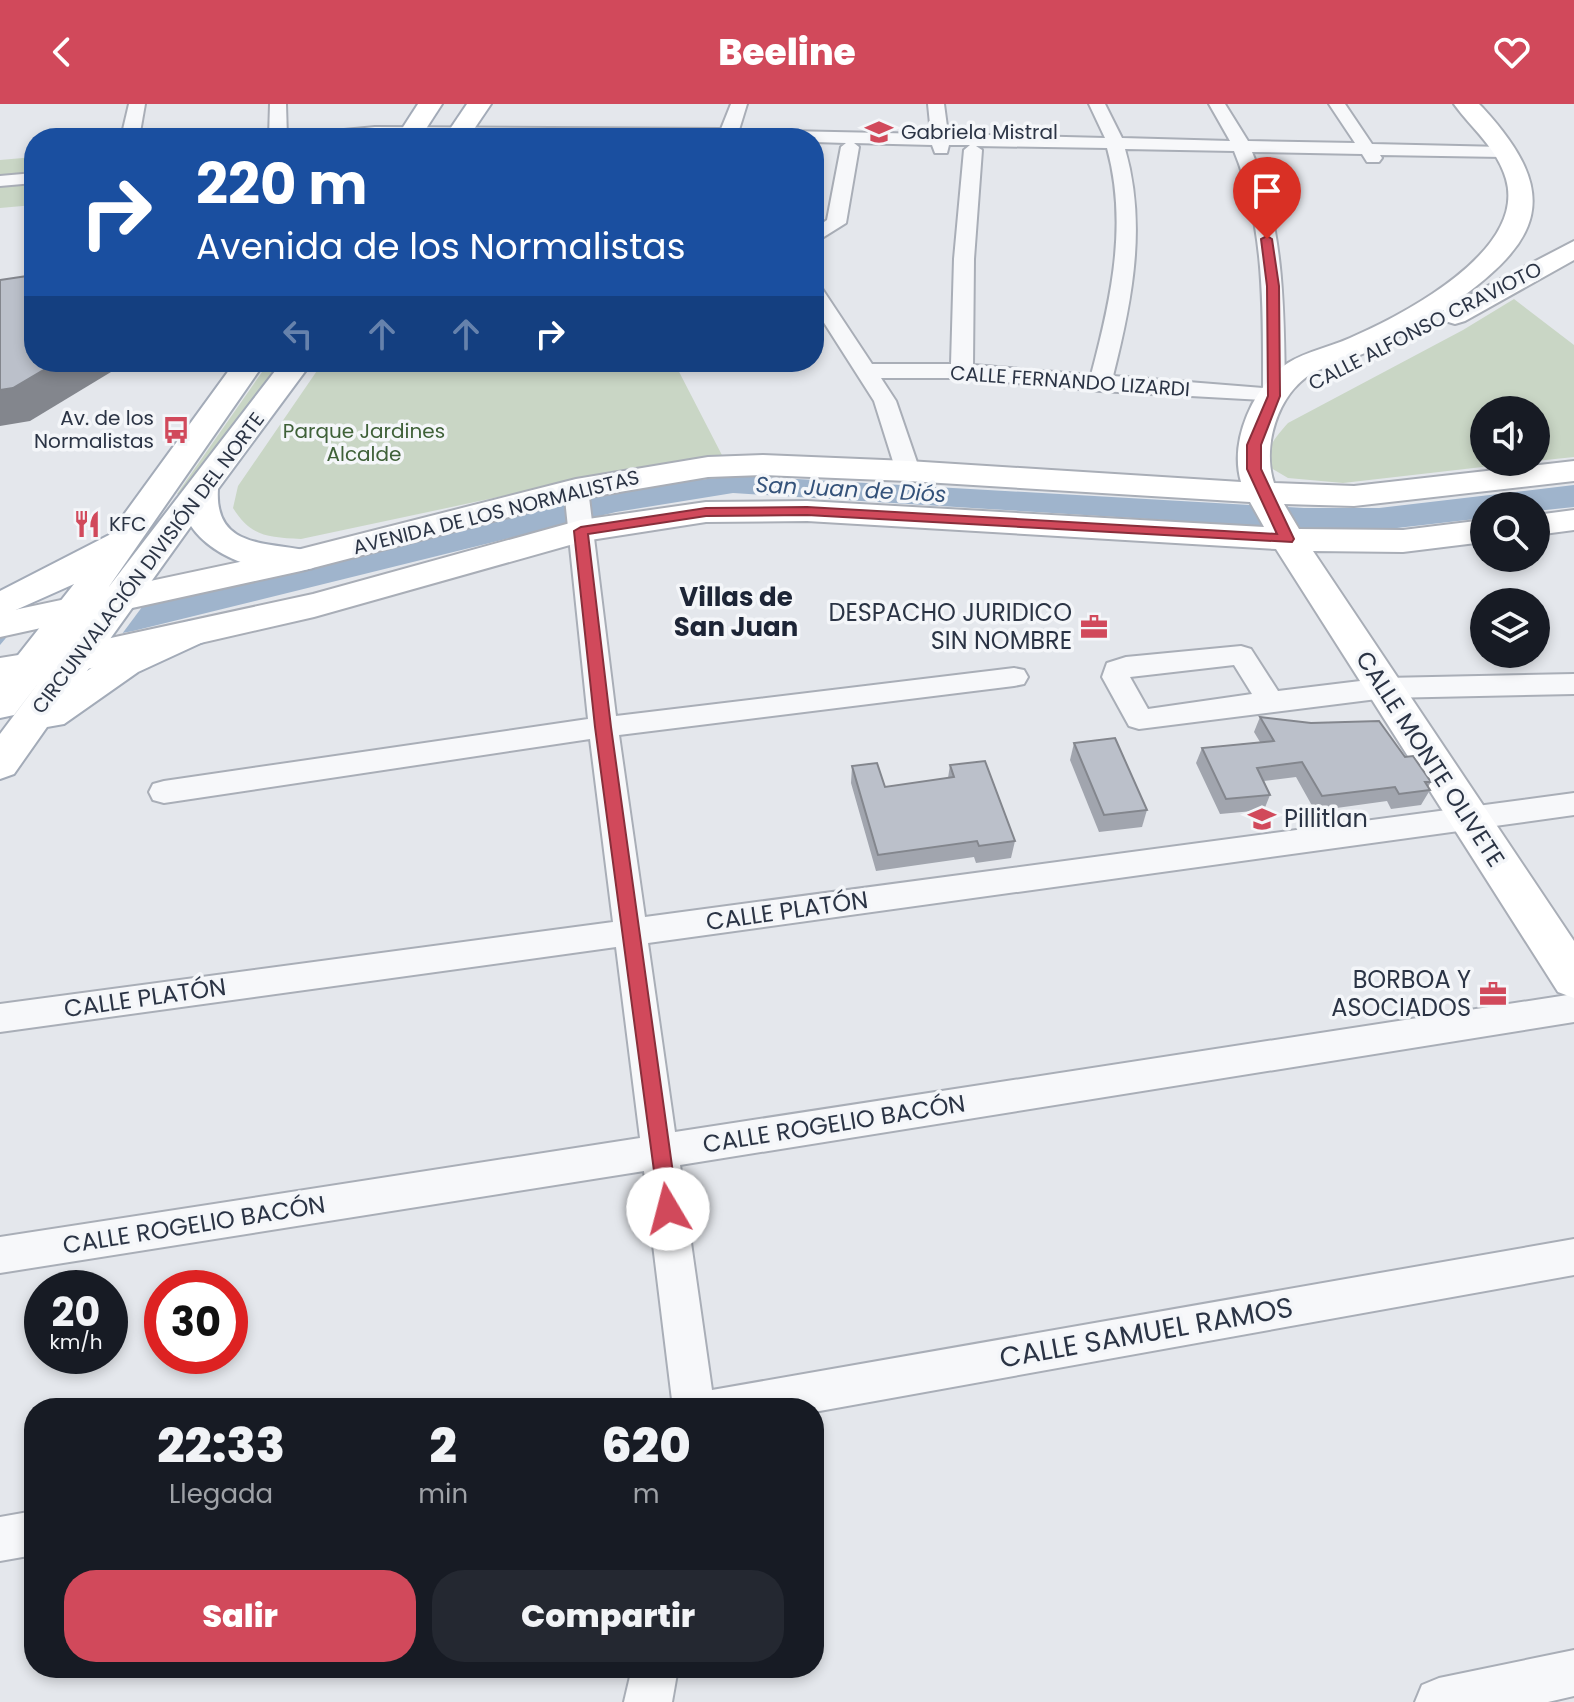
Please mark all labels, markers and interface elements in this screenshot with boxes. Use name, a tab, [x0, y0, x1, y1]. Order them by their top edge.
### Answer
text: Beeline	[718, 27, 856, 78]
icon: back	[40, 30, 84, 74]
icon: heart	[1490, 30, 1534, 74]
school or university icon: Gabriela Mistral	[864, 117, 894, 147]
place label: Gabriela Mistral	[901, 118, 1058, 146]
text: 220 m	[196, 145, 368, 224]
pin	[1233, 157, 1301, 239]
icon: right	[64, 160, 168, 264]
icon: arrive	[1245, 169, 1289, 213]
text: Avenida de los Normalistas	[196, 221, 685, 272]
street label: CALLE ALFONSO CRAVIOTO	[1304, 255, 1546, 397]
icon: left	[276, 312, 320, 356]
icon: ahead	[360, 312, 404, 356]
icon: ahead	[444, 312, 488, 356]
icon: right	[528, 312, 572, 356]
street label: CALLE FERNANDO LIZARDI	[949, 359, 1191, 403]
map controls	[1470, 396, 1550, 668]
button: sound	[1470, 396, 1550, 476]
place label: Av. de los Normalistas	[34, 404, 154, 455]
street label: CIRCUNVALACIÓN DIVISIÓN DEL NORTE	[25, 407, 271, 719]
bus stop icon: Av. de los Normalistas	[161, 415, 191, 445]
park label: Parque Jardines Alcalde	[283, 417, 445, 468]
street label: AVENIDA DE LOS NORMALISTAS	[350, 463, 642, 561]
water label: San Juan de Diós	[755, 469, 947, 510]
button: search	[1470, 492, 1550, 572]
restaurant icon: KFC	[72, 509, 102, 539]
place label: KFC	[109, 510, 147, 538]
district label: Villas de San Juan	[674, 579, 798, 645]
button: layers	[1470, 588, 1550, 668]
place label: DESPACHO JURIDICO SIN NOMBRE	[828, 596, 1072, 657]
office icon: DESPACHO JURIDICO SIN NOMBRE	[1079, 612, 1109, 642]
street label: CALLE MONTE OLIVETE	[1348, 644, 1513, 873]
place label: Pillitlan	[1284, 802, 1368, 835]
school or university icon: Pillitlan	[1247, 804, 1277, 834]
street label: CALLE PLATÓN	[704, 883, 870, 938]
place label: BORBOA Y ASOCIADOS	[1331, 963, 1471, 1024]
street label: CALLE PLATÓN	[62, 970, 228, 1025]
office icon: BORBOA Y ASOCIADOS	[1478, 979, 1508, 1009]
street label: CALLE ROGELIO BACÓN	[700, 1086, 968, 1161]
position arrow	[626, 1167, 710, 1251]
street label: CALLE ROGELIO BACÓN	[60, 1187, 328, 1262]
speed limit sign: 30	[144, 1270, 248, 1374]
text: 20	[52, 1284, 100, 1340]
street label: CALLE SAMUEL RAMOS	[996, 1287, 1296, 1378]
text: km/h	[49, 1328, 103, 1356]
text: 22:33	[157, 1412, 285, 1479]
text: 2	[430, 1412, 457, 1479]
text: 620	[601, 1412, 691, 1479]
text: Llegada	[169, 1476, 273, 1512]
text: min	[418, 1476, 468, 1512]
text: m	[633, 1476, 659, 1512]
button: Salir	[64, 1570, 416, 1662]
button: Compartir	[432, 1570, 784, 1662]

